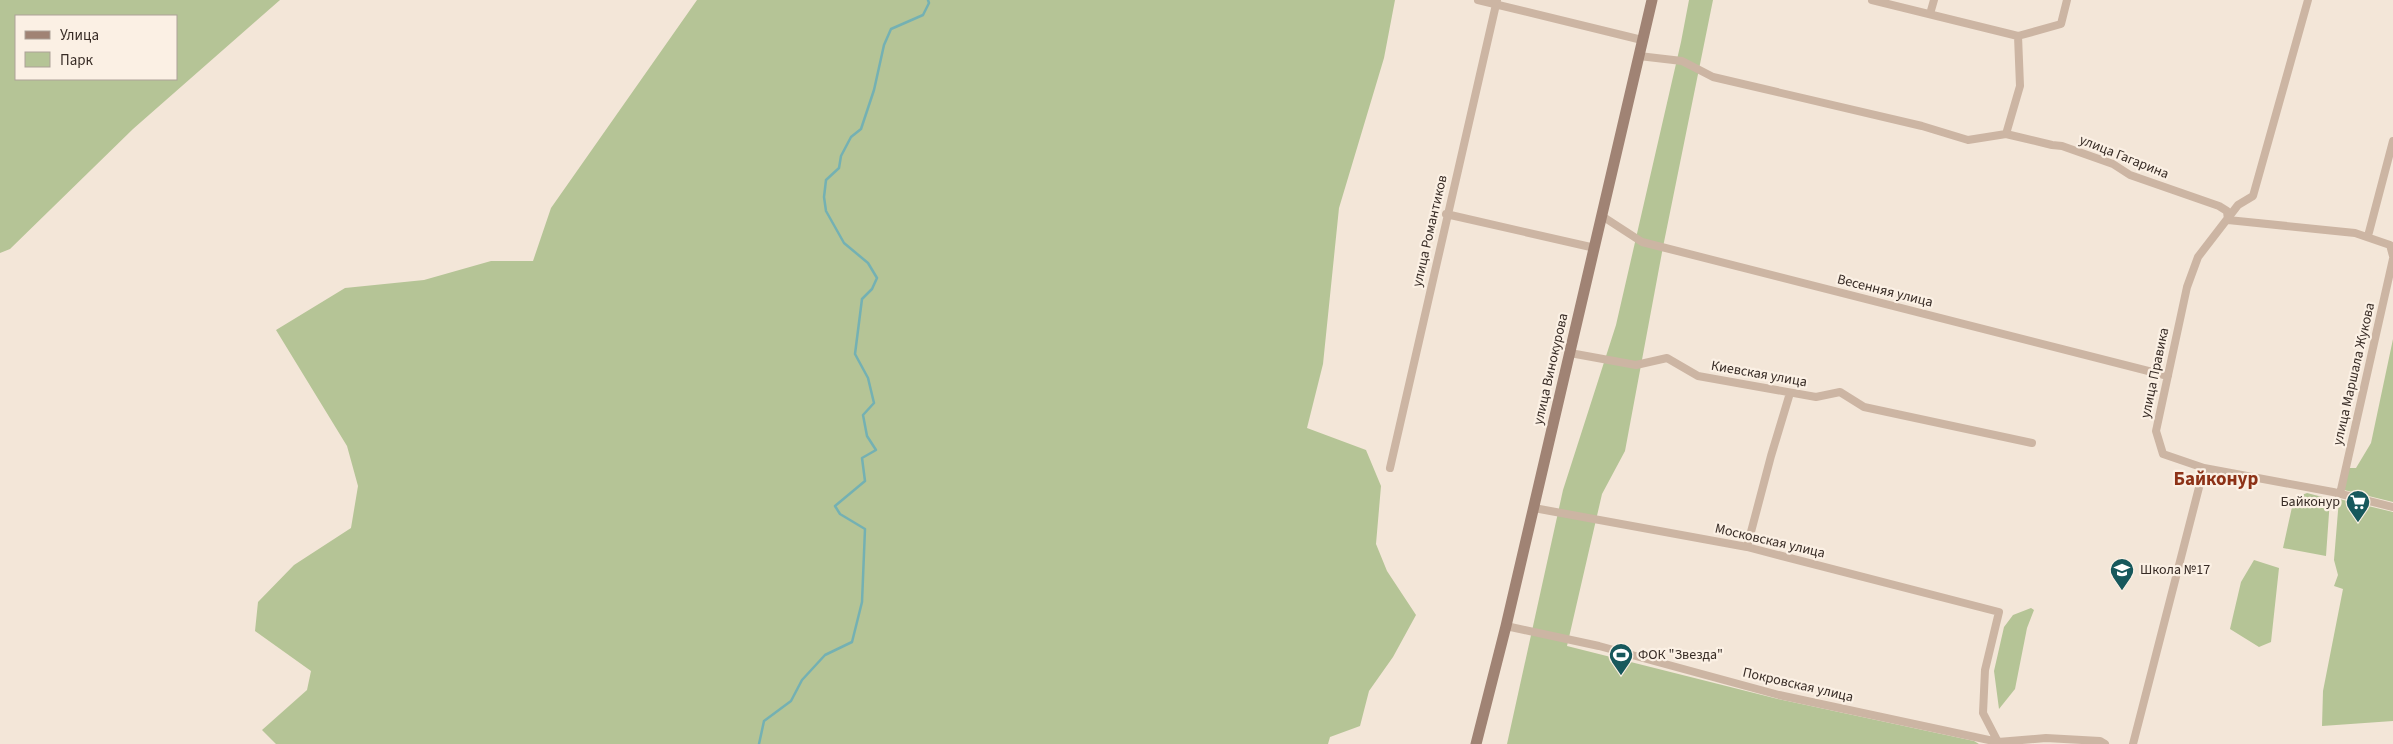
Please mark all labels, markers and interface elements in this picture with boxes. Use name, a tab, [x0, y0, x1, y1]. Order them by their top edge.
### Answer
legend	[15, 15, 178, 80]
text: Улица	[60, 25, 99, 46]
text: Парк	[60, 50, 94, 71]
street label: улица Гагарина	[2076, 130, 2172, 184]
street label: улица Романтиков	[1407, 173, 1453, 289]
street label: Весенняя улица	[1835, 269, 1935, 313]
street label: улица Маршала Жукова	[2328, 301, 2380, 447]
street label: улица Винокурова	[1528, 311, 1574, 427]
street label: улица Правика	[2136, 326, 2174, 420]
street label: Киевская улица	[1709, 356, 1809, 392]
district label: Байконур	[2174, 466, 2259, 493]
supermarket icon: Байконур	[2345, 489, 2371, 523]
place label: Байконур	[2280, 492, 2340, 512]
street label: Московская улица	[1713, 519, 1827, 563]
school or university icon: Школа №17	[2109, 557, 2135, 591]
place label: Школа №17	[2140, 560, 2210, 580]
sports icon: ФОК "Звезда"	[1608, 642, 1634, 676]
place label: ФОК "Звезда"	[1638, 645, 1723, 665]
street label: Покровская улица	[1741, 663, 1855, 707]

